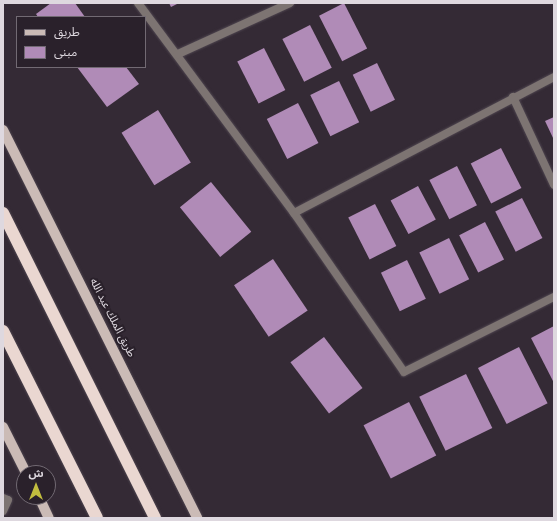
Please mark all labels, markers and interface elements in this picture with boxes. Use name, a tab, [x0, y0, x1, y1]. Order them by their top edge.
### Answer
legend	[16, 16, 146, 68]
text: طريق	[54, 25, 80, 39]
text: مبنى	[54, 45, 77, 59]
street label: طريق الملك عبد الله	[86, 276, 138, 360]
north arrow	[16, 465, 56, 505]
text: ش	[28, 467, 44, 480]

